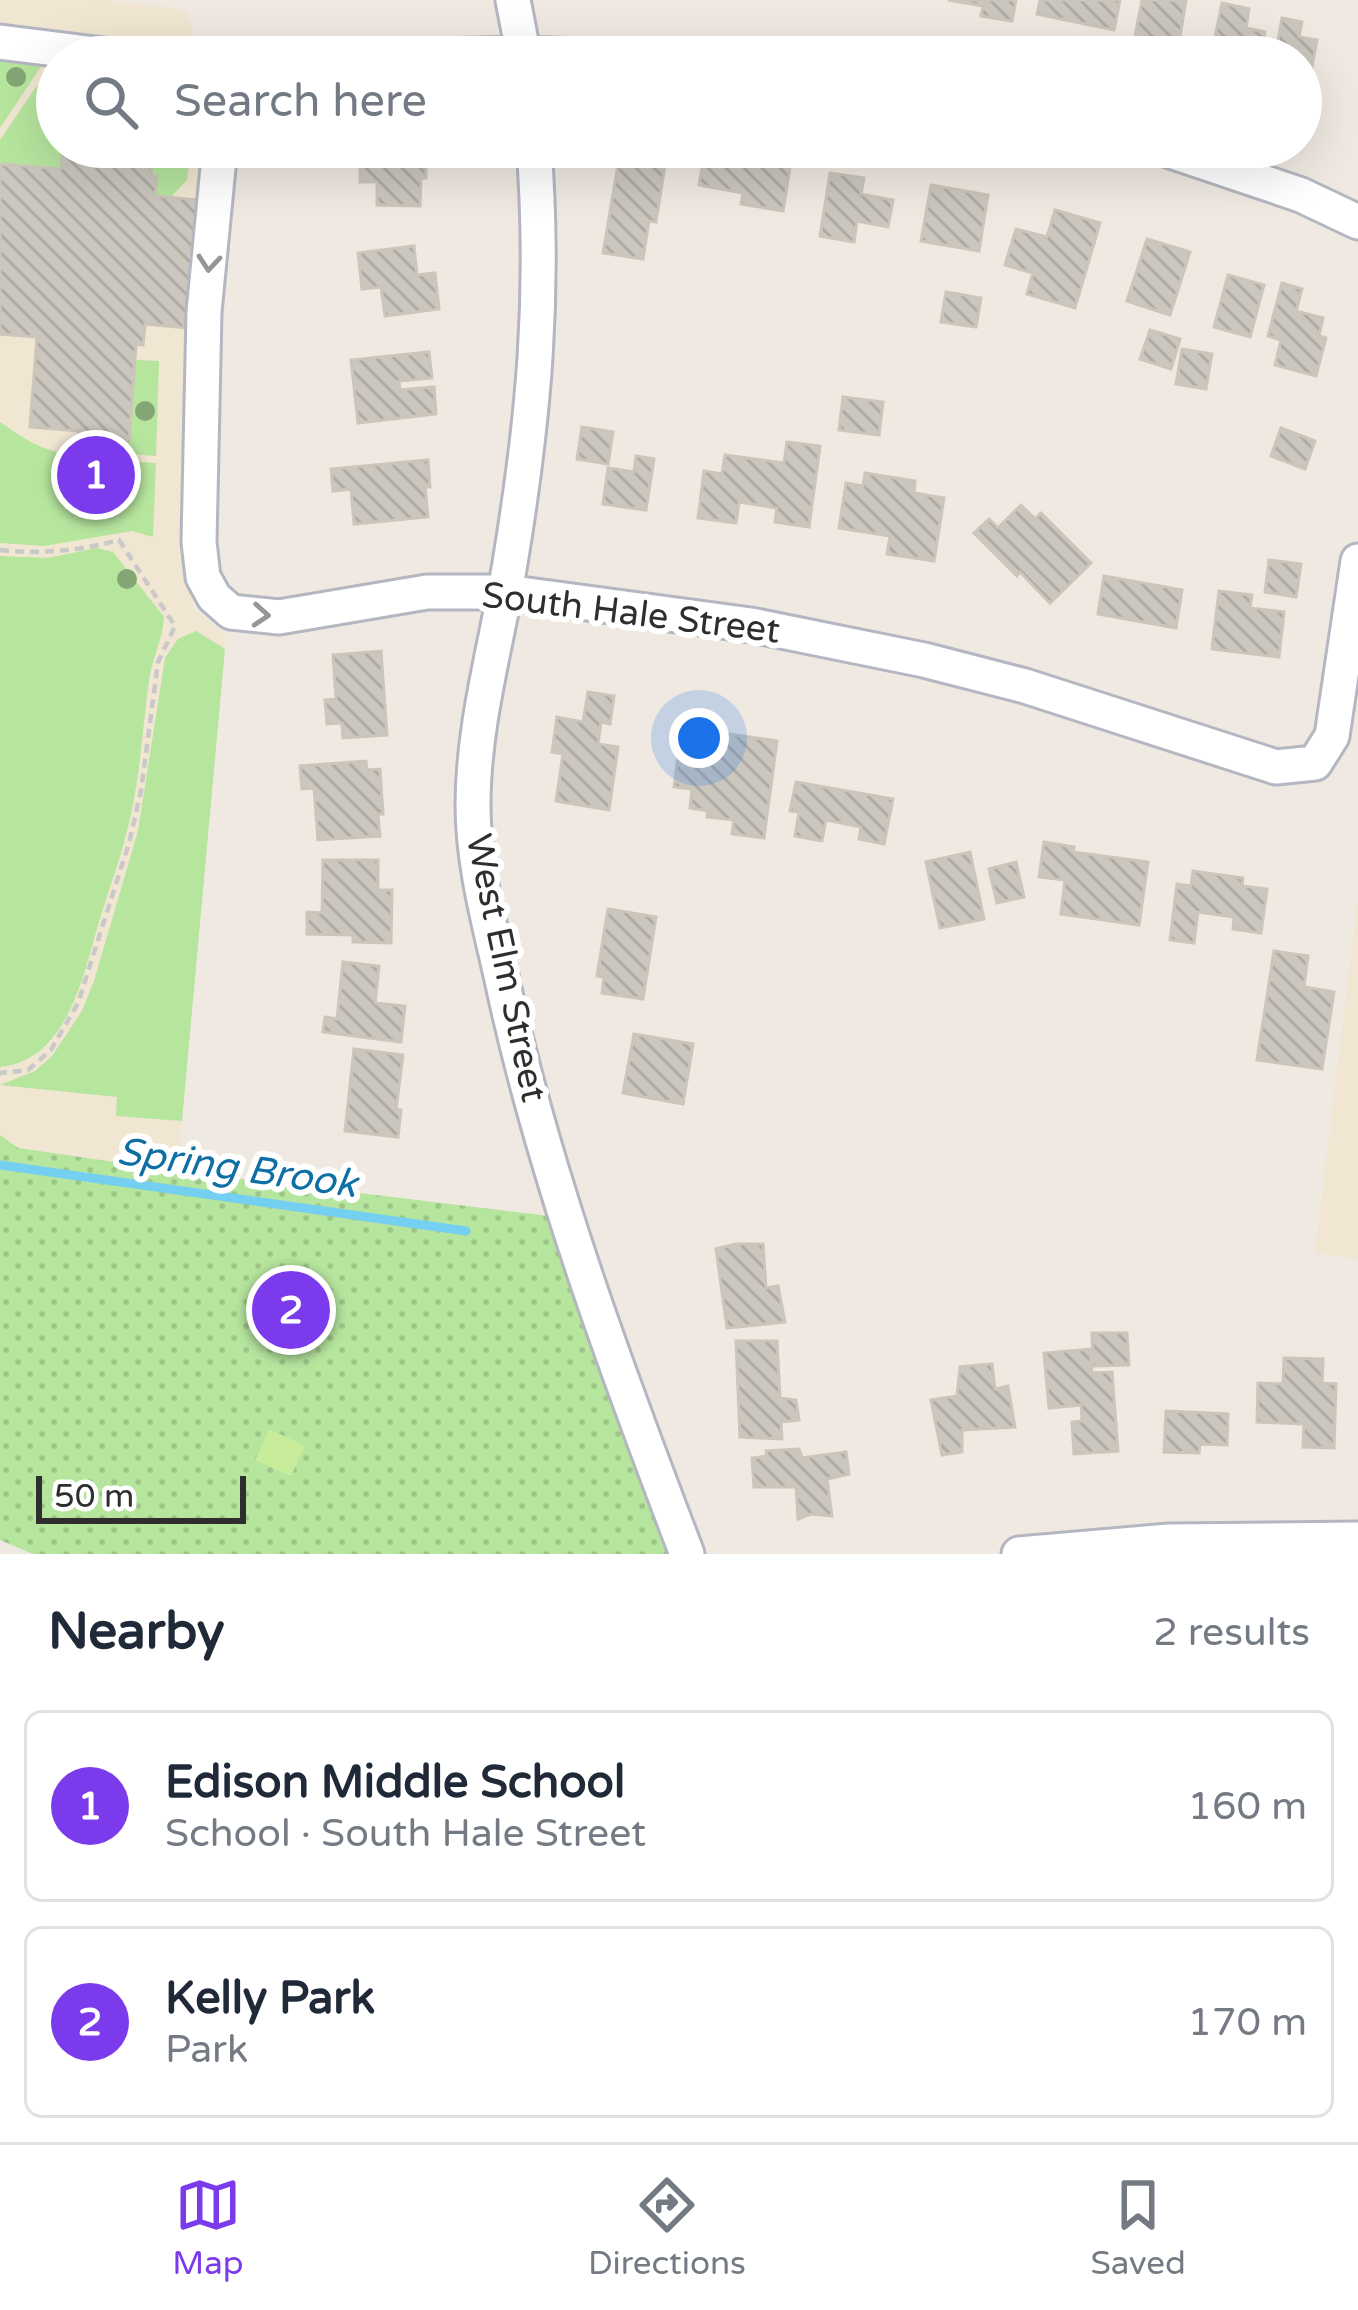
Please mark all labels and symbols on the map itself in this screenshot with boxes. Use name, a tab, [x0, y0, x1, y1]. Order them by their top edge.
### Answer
one-way arrow	[197, 254, 222, 273]
pin: 1	[57, 430, 135, 520]
street label: South Hale Street	[479, 573, 783, 653]
one-way arrow	[252, 602, 271, 628]
your location	[669, 708, 729, 768]
street label: West Elm Street	[457, 830, 555, 1106]
water label: Spring Brook	[114, 1128, 362, 1208]
pin: 2	[252, 1265, 330, 1355]
scale bar	[36, 1470, 246, 1523]

